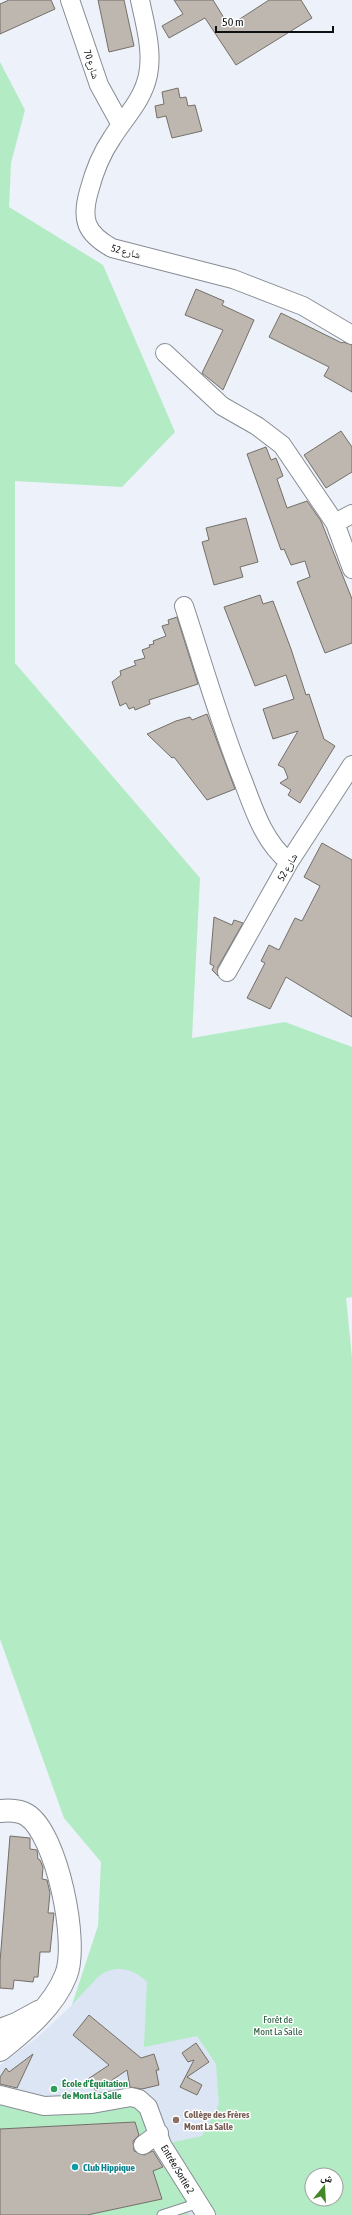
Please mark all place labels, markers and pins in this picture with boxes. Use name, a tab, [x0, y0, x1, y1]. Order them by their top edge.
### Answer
place label: École d'Équitation de Mont La Salle	[62, 2078, 128, 2101]
marker: École d'Équitation de Mont La Salle	[49, 2084, 59, 2094]
place label: Collège des Frères Mont La Salle	[184, 2109, 250, 2132]
marker: Collège des Frères Mont La Salle	[171, 2115, 181, 2125]
marker: Club Hippique	[70, 2162, 80, 2172]
place label: Club Hippique	[83, 2162, 136, 2173]

